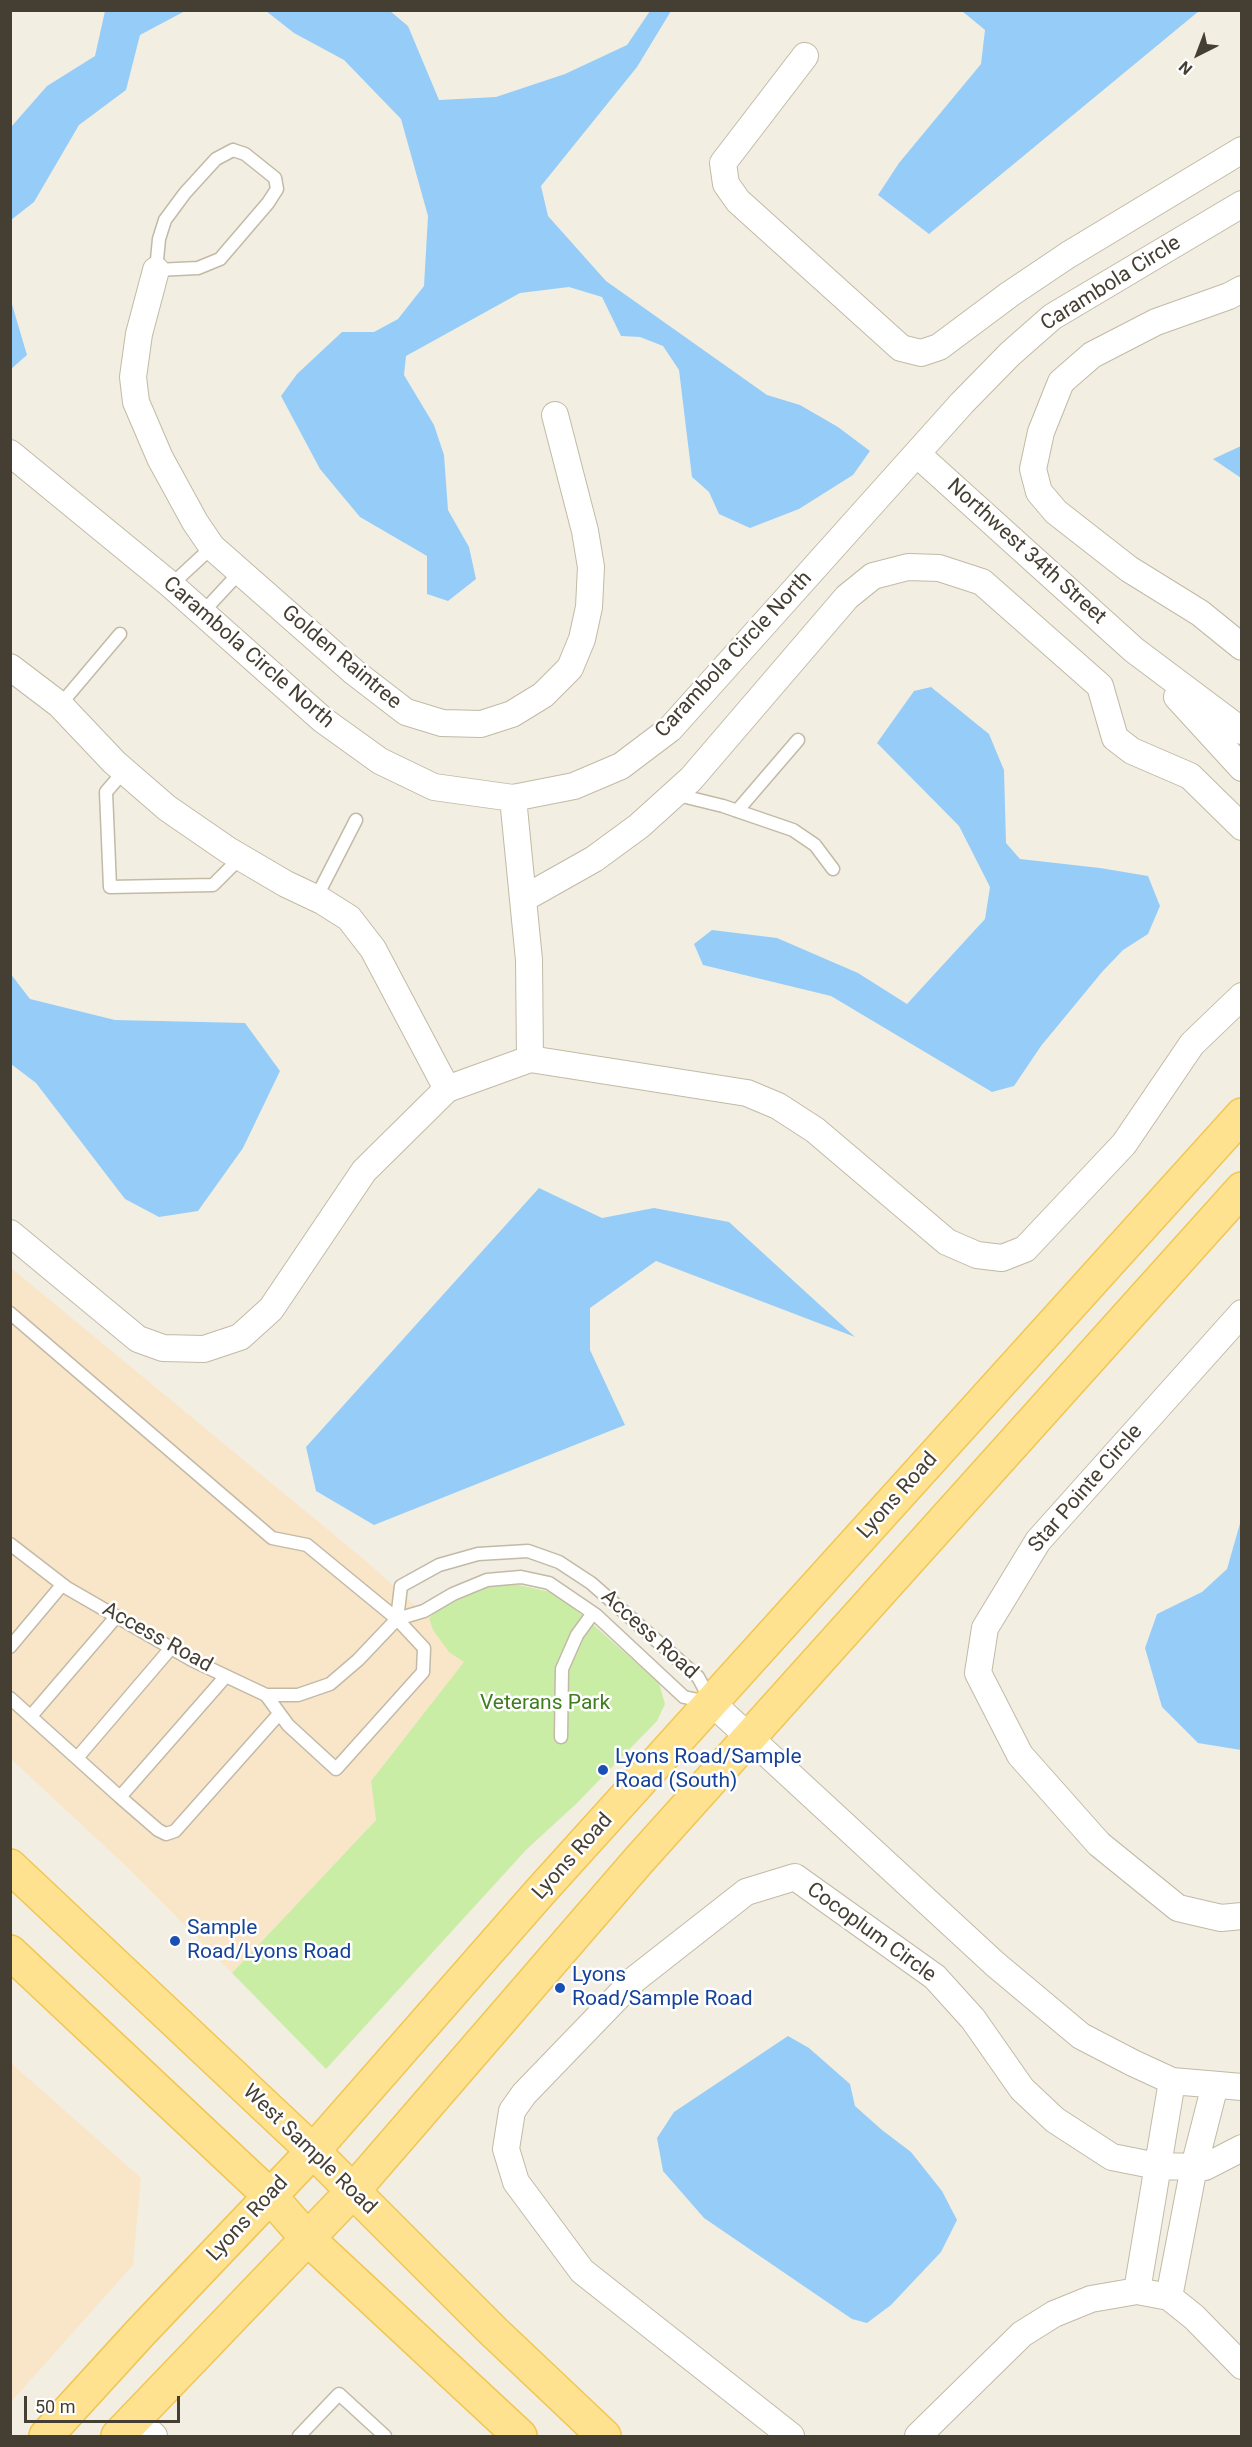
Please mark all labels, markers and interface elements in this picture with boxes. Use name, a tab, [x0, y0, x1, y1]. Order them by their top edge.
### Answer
north arrow	[1168, 24, 1228, 84]
text: N	[1175, 57, 1196, 79]
street label: Carambola Circle	[1036, 231, 1186, 337]
street label: Northwest 34th Street	[941, 474, 1111, 630]
street label: Carambola Circle North	[650, 567, 818, 743]
street label: Carambola Circle North	[157, 572, 339, 734]
street label: Golden Raintree	[276, 601, 406, 715]
street label: Star Pointe Circle	[1024, 1420, 1148, 1558]
street label: Lyons Road	[853, 1448, 943, 1544]
street label: Access Road	[595, 1585, 703, 1685]
street label: Access Road	[98, 1597, 216, 1679]
park label: Veterans Park	[480, 1691, 610, 1717]
place label: Lyons Road/Sample Road (South)	[615, 1745, 802, 1795]
marker: Lyons Road/Sample Road (South)	[596, 1763, 610, 1777]
street label: Lyons Road	[528, 1809, 618, 1905]
street label: Cocoplum Circle	[801, 1878, 941, 1988]
place label: Sample Road/Lyons Road	[187, 1916, 351, 1966]
marker: Sample Road/Lyons Road	[168, 1934, 182, 1948]
place label: Lyons Road/Sample Road	[572, 1963, 753, 2013]
marker: Lyons Road/Sample Road	[553, 1981, 567, 1995]
street label: West Sample Road	[237, 2080, 381, 2220]
street label: Lyons Road	[202, 2171, 294, 2267]
scale bar	[27, 2384, 183, 2422]
text: 50 m	[35, 2396, 75, 2417]

